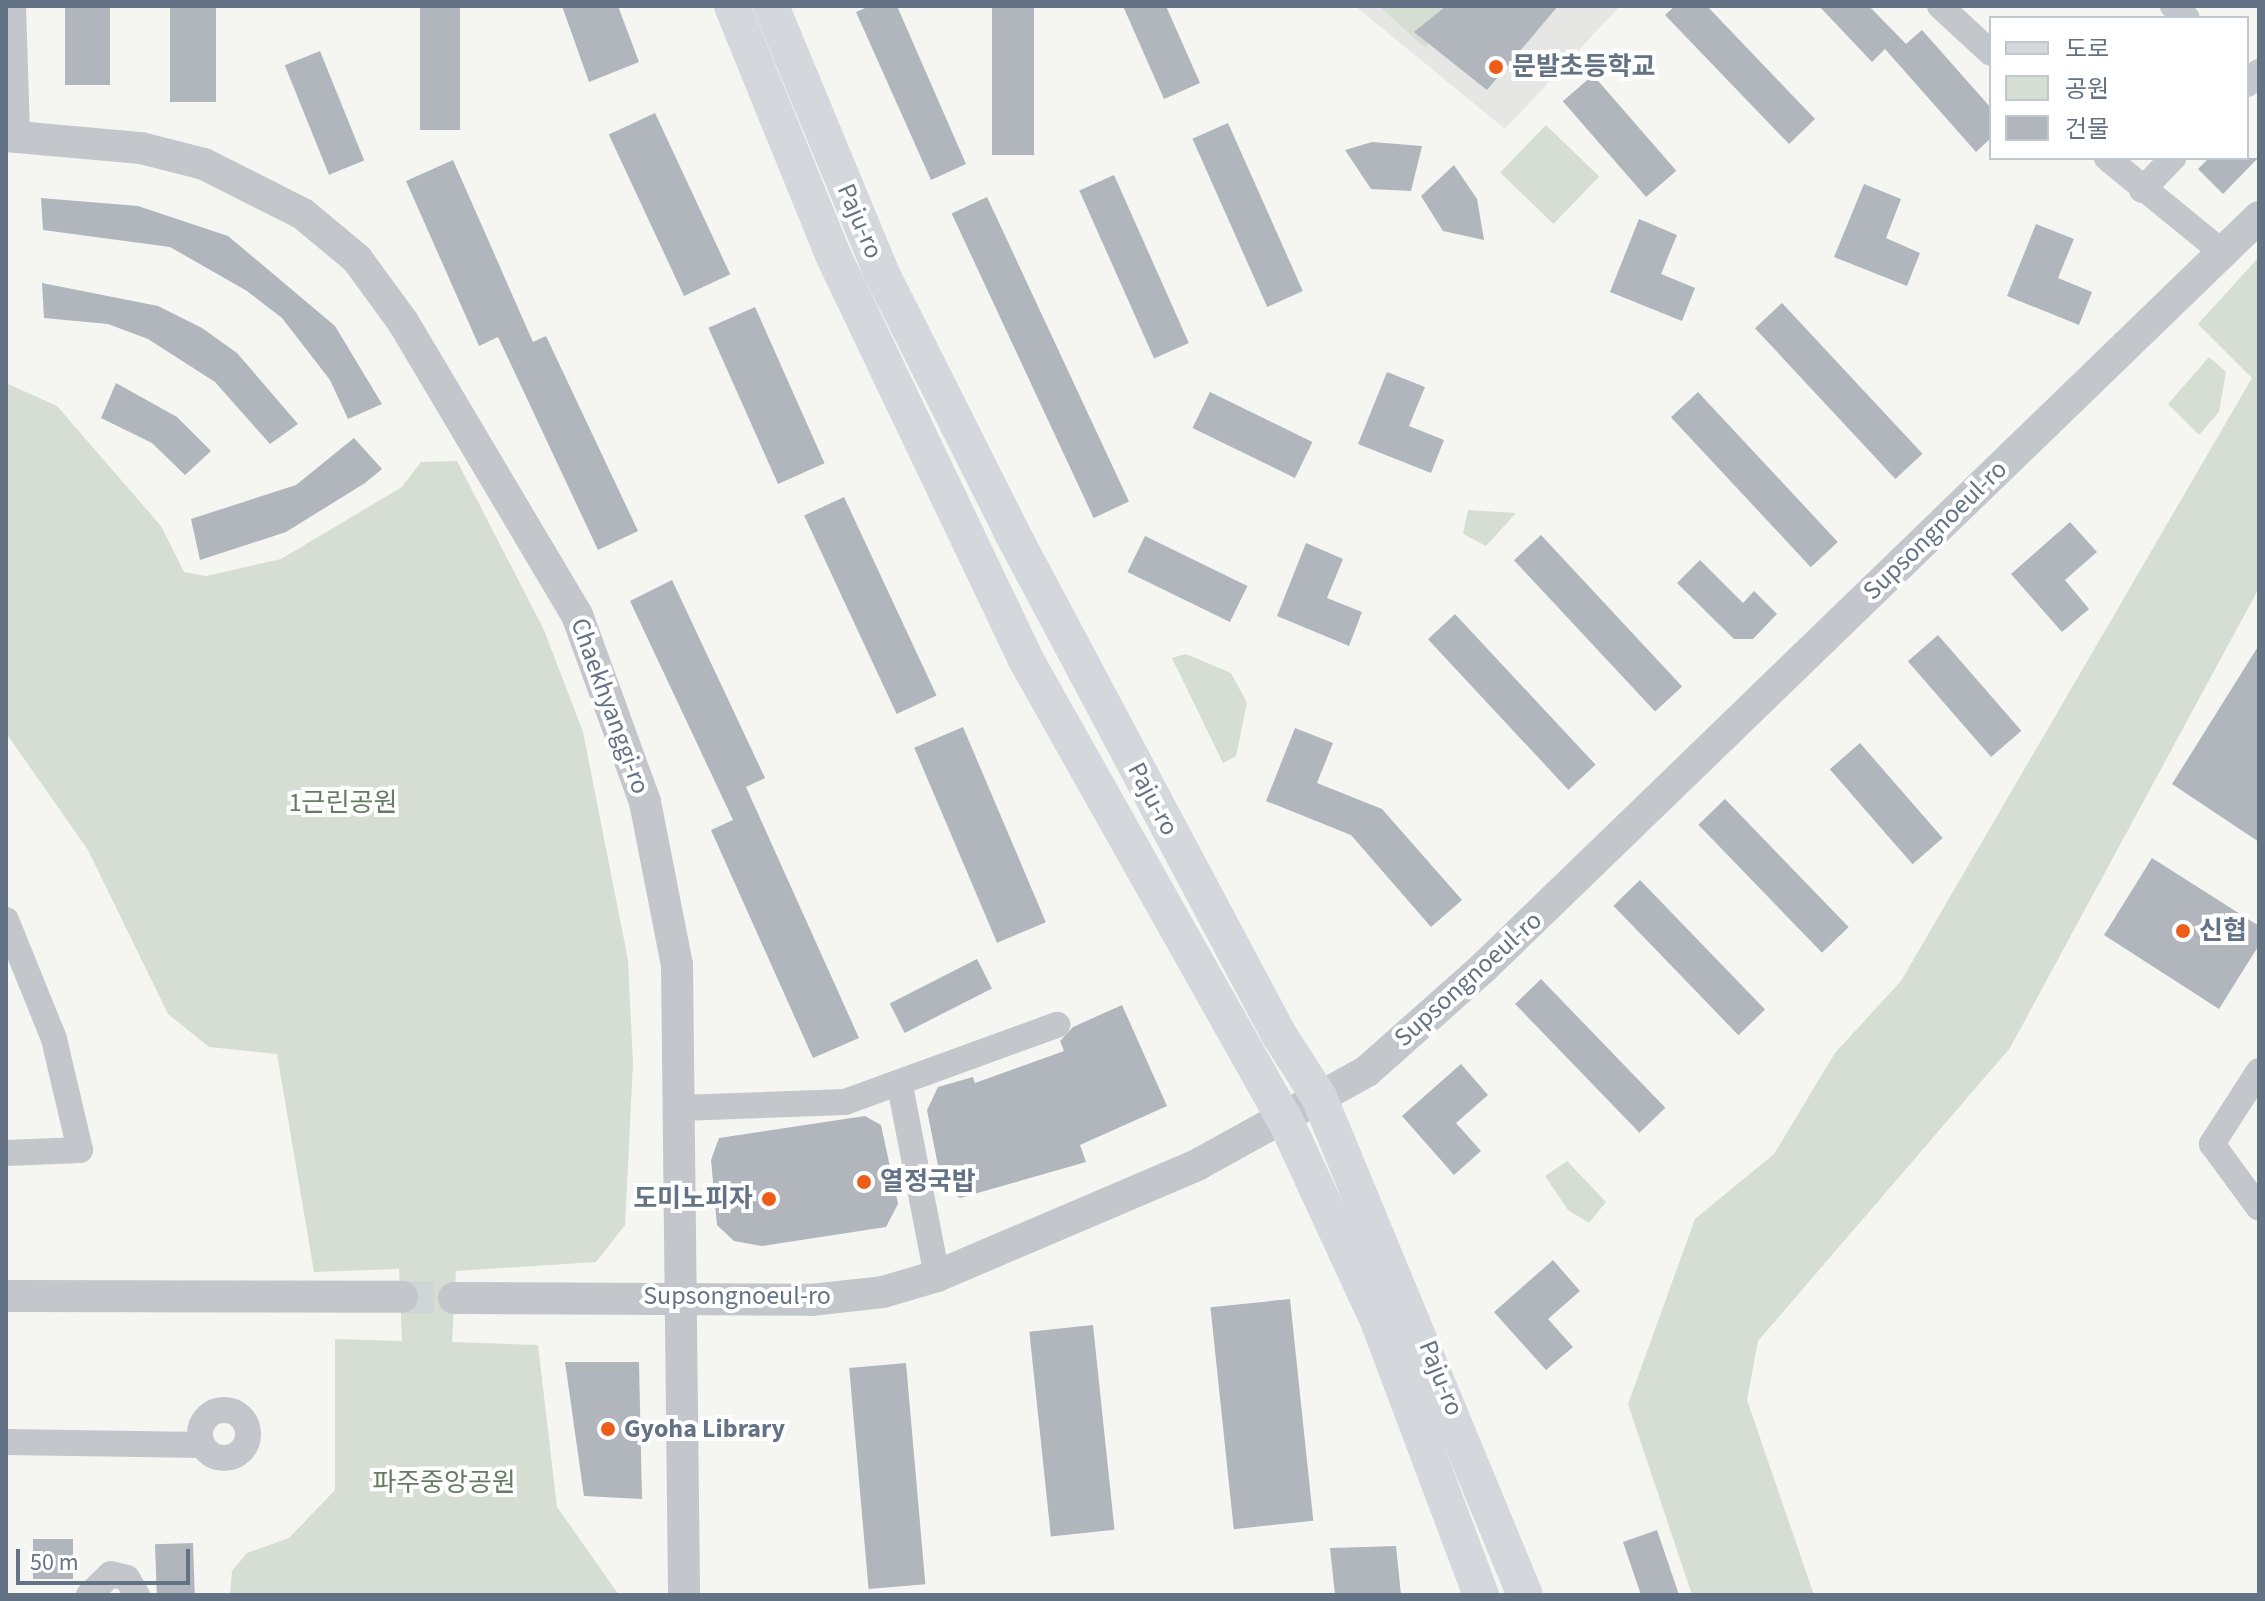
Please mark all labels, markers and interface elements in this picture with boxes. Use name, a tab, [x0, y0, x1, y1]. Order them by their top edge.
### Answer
legend	[1989, 16, 2249, 160]
text: 도로	[2065, 32, 2109, 67]
place label: 문발초등학교	[1512, 51, 1656, 83]
marker: 문발초등학교	[1487, 58, 1505, 76]
text: 공원	[2065, 72, 2109, 107]
text: 건물	[2065, 112, 2109, 147]
street label: Paju-ro	[830, 179, 890, 263]
street label: Supsongnoeul-ro	[1857, 454, 2013, 606]
street label: Chaekhyanggi-ro	[564, 614, 656, 798]
street label: Paju-ro	[1121, 757, 1185, 841]
park label: 1근린공원	[289, 787, 397, 819]
street label: Supsongnoeul-ro	[1388, 905, 1548, 1053]
place label: 신협	[2199, 915, 2247, 947]
marker: 신협	[2174, 922, 2192, 940]
place label: 열정국밥	[880, 1166, 976, 1198]
marker: 열정국밥	[855, 1173, 873, 1191]
place label: 도미노피자	[633, 1183, 753, 1215]
marker: 도미노피자	[760, 1190, 778, 1208]
street label: Supsongnoeul-ro	[643, 1280, 831, 1312]
street label: Paju-ro	[1412, 1336, 1470, 1420]
place label: Gyoha Library	[624, 1413, 785, 1445]
marker: Gyoha Library	[599, 1420, 617, 1438]
park label: 파주중앙공원	[372, 1467, 516, 1499]
scale bar	[20, 1533, 194, 1583]
text: 50 m	[30, 1545, 79, 1580]

